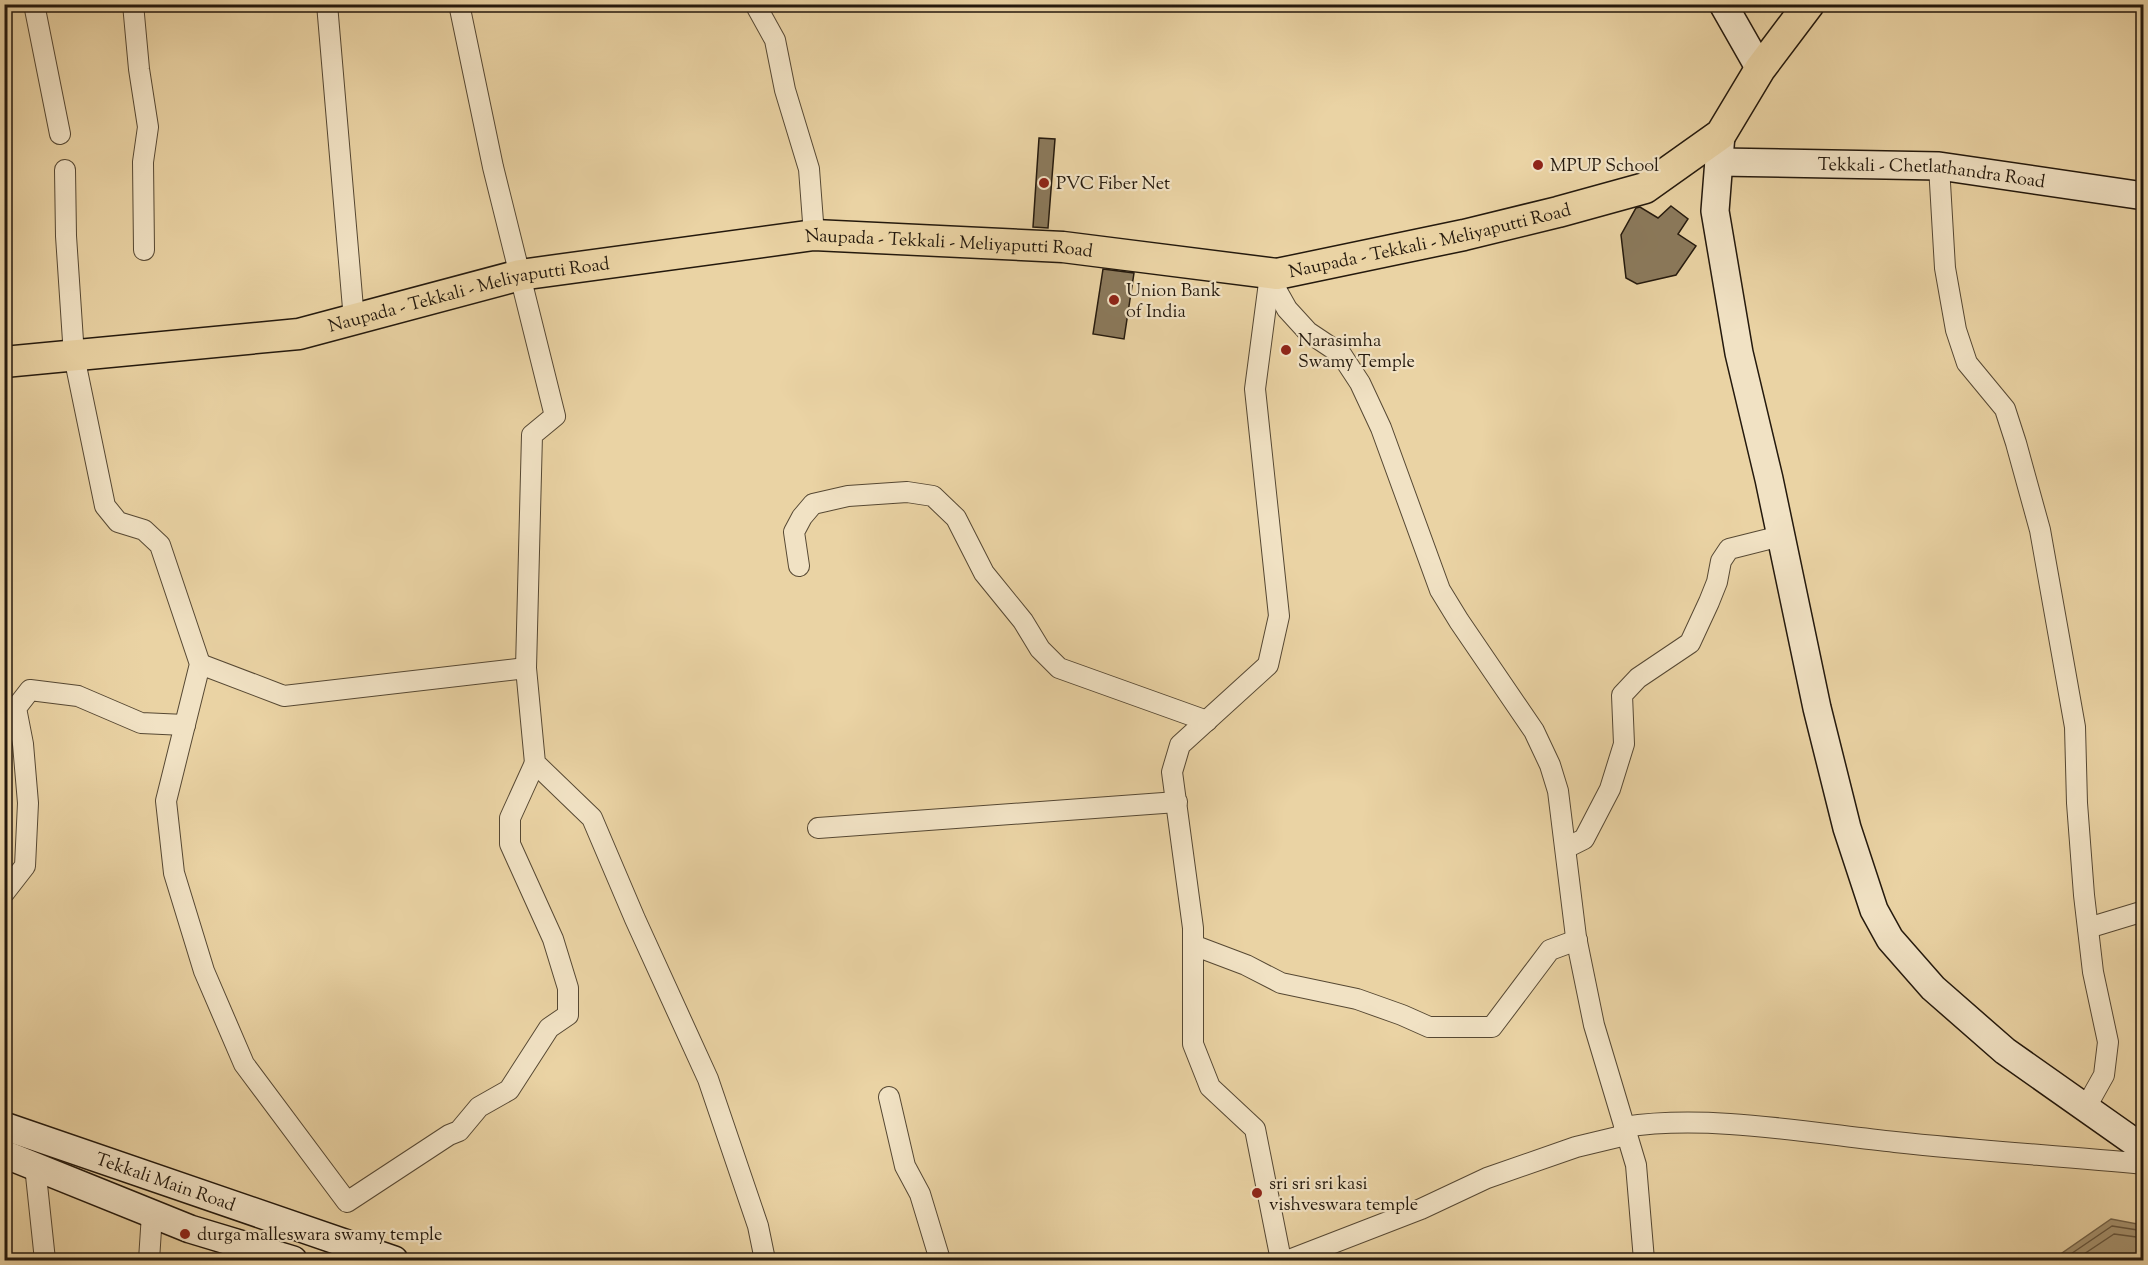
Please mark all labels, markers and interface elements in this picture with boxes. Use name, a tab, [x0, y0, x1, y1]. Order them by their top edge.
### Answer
street label: Tekkali - Chetlathandra Road	[1817, 153, 2047, 196]
place label: MPUP School	[1550, 154, 1659, 180]
marker: MPUP School	[1531, 158, 1545, 172]
place label: PVC Fiber Net	[1056, 172, 1170, 198]
marker: PVC Fiber Net	[1037, 176, 1051, 190]
street label: Naupada - Tekkali - Meliyaputti Road	[1287, 198, 1574, 286]
street label: Naupada - Tekkali - Meliyaputti Road	[804, 223, 1094, 266]
street label: Naupada - Tekkali - Meliyaputti Road	[326, 252, 611, 341]
place label: Union Bank of India	[1126, 279, 1221, 326]
marker: Union Bank of India	[1107, 293, 1121, 307]
place label: Narasimha Swamy Temple	[1298, 329, 1415, 376]
marker: Narasimha Swamy Temple	[1279, 343, 1293, 357]
street label: Tekkali Main Road	[92, 1147, 238, 1220]
place label: sri sri sri kasi vishveswara temple	[1269, 1172, 1418, 1219]
marker: sri sri sri kasi vishveswara temple	[1250, 1186, 1264, 1200]
place label: durga malleswara swamy temple	[197, 1223, 442, 1249]
marker: durga malleswara swamy temple	[178, 1227, 192, 1241]

